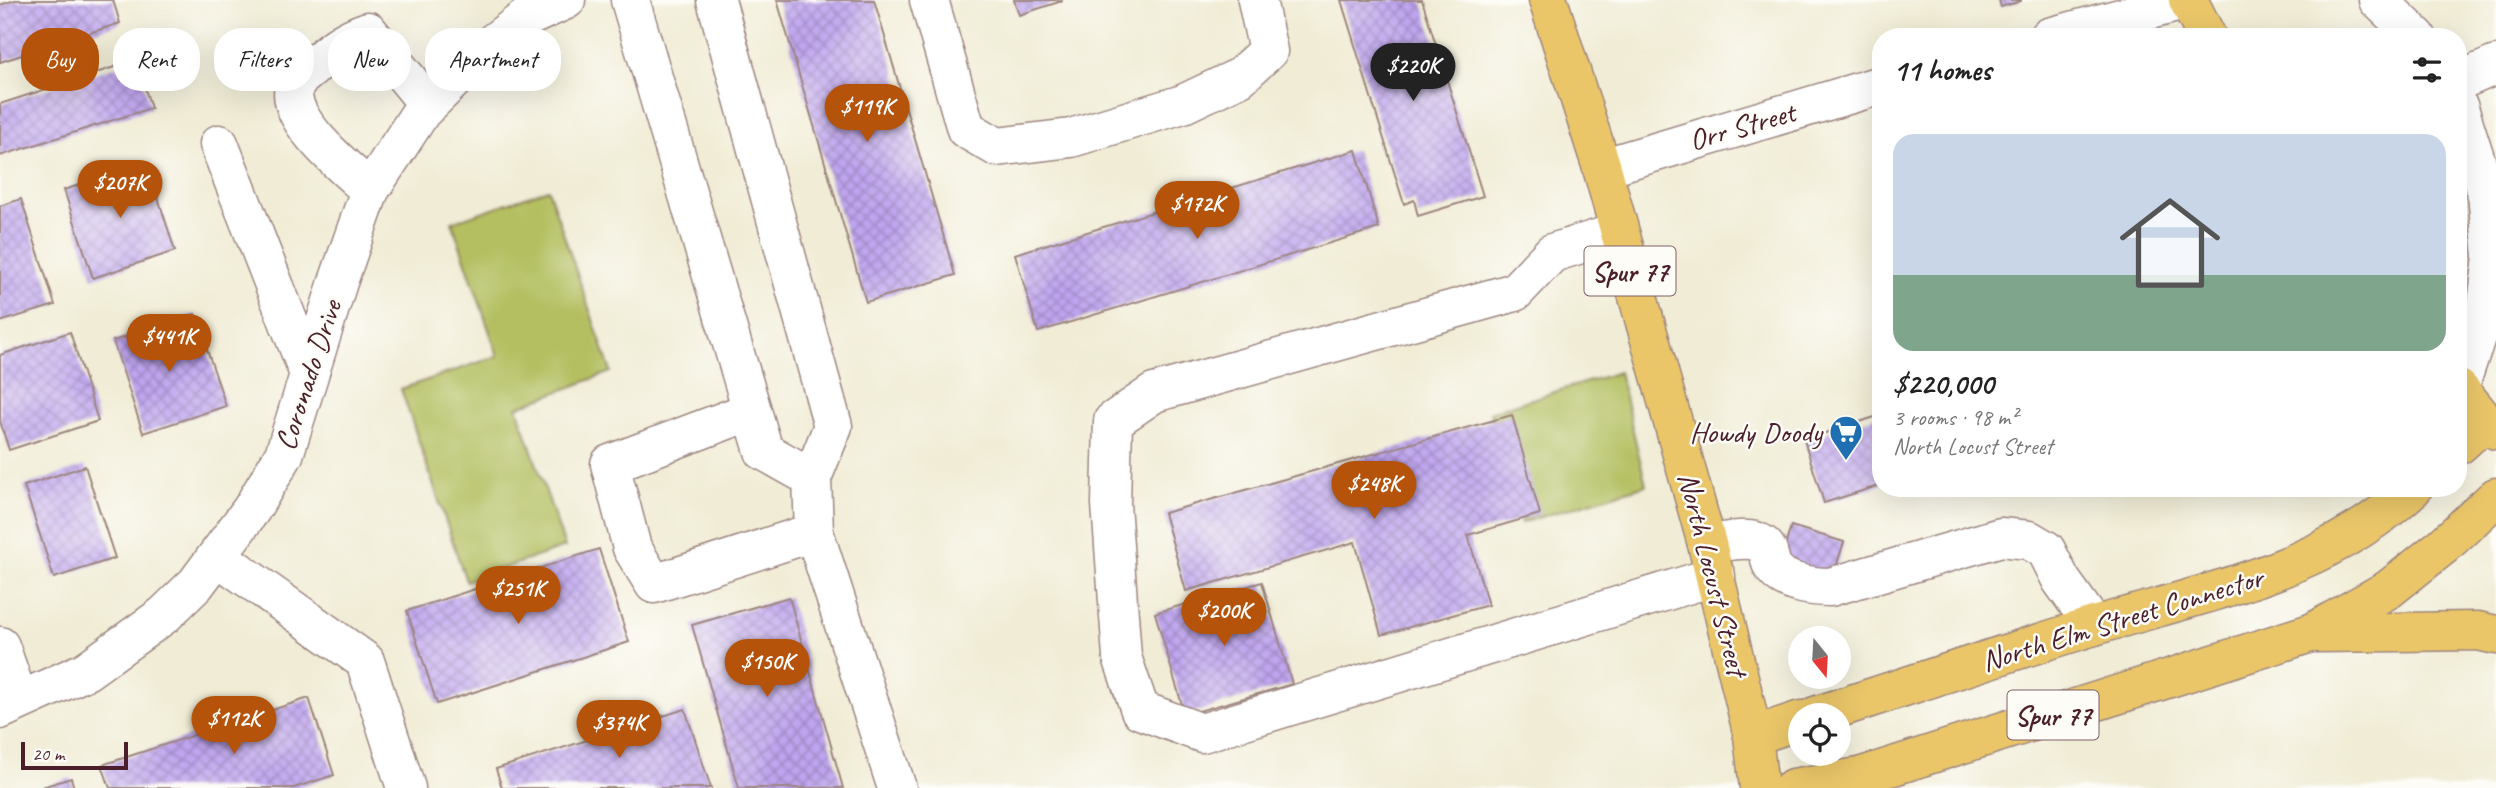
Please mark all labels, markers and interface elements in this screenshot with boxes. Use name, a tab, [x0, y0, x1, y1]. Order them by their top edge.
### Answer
chip: Buy	[21, 28, 99, 91]
chip: Rent	[113, 28, 200, 91]
chip: Filters	[214, 28, 314, 91]
chip: New	[328, 28, 411, 91]
chip: Apartment	[425, 28, 561, 91]
pin: $220K	[1364, 43, 1462, 103]
text: $220K	[1386, 51, 1440, 80]
text: 11 homes	[1893, 51, 1991, 89]
icon: filters	[2408, 51, 2446, 89]
pin: $119K	[818, 85, 916, 144]
text: $119K	[841, 92, 893, 121]
street label: Orr Street	[1685, 92, 1802, 159]
pin: $207K	[71, 160, 169, 220]
text: $207K	[94, 168, 147, 197]
icon: home	[2107, 180, 2233, 306]
pin: $172K	[1148, 182, 1246, 241]
text: $172K	[1171, 189, 1224, 218]
road number: Spur 77	[1584, 246, 1676, 296]
street label: Coronado Drive	[266, 293, 351, 455]
pin: $441K	[120, 314, 218, 374]
text: $441K	[142, 322, 196, 351]
text: $220,000	[1893, 365, 1993, 403]
text: 3 rooms · 98 m²	[1893, 403, 2017, 432]
place label: Howdy Doody	[1689, 413, 1824, 451]
supermarket icon: Howdy Doody	[1827, 413, 1865, 462]
text: North Locust Street	[1893, 432, 2053, 461]
pin: $248K	[1325, 462, 1423, 521]
street label: North Locust Street	[1669, 468, 1758, 683]
text: $248K	[1347, 469, 1401, 498]
street label: North Elm Street Connector	[1977, 557, 2270, 680]
pin: $251K	[469, 566, 567, 626]
text: $251K	[492, 574, 544, 603]
pin: $200K	[1175, 588, 1273, 648]
text: $200K	[1197, 596, 1251, 625]
north arrow	[1788, 626, 1852, 690]
map controls	[1788, 626, 1851, 766]
pin: $150K	[718, 640, 816, 699]
text: $150K	[741, 647, 793, 676]
road number: Spur 77	[2008, 690, 2098, 740]
pin: $112K	[185, 696, 283, 756]
pin: $374K	[570, 700, 668, 760]
button: locate	[1788, 703, 1851, 766]
text: $112K	[207, 704, 261, 733]
text: $374K	[593, 708, 646, 737]
scale bar	[21, 739, 128, 771]
text: 20 m	[32, 742, 64, 766]

